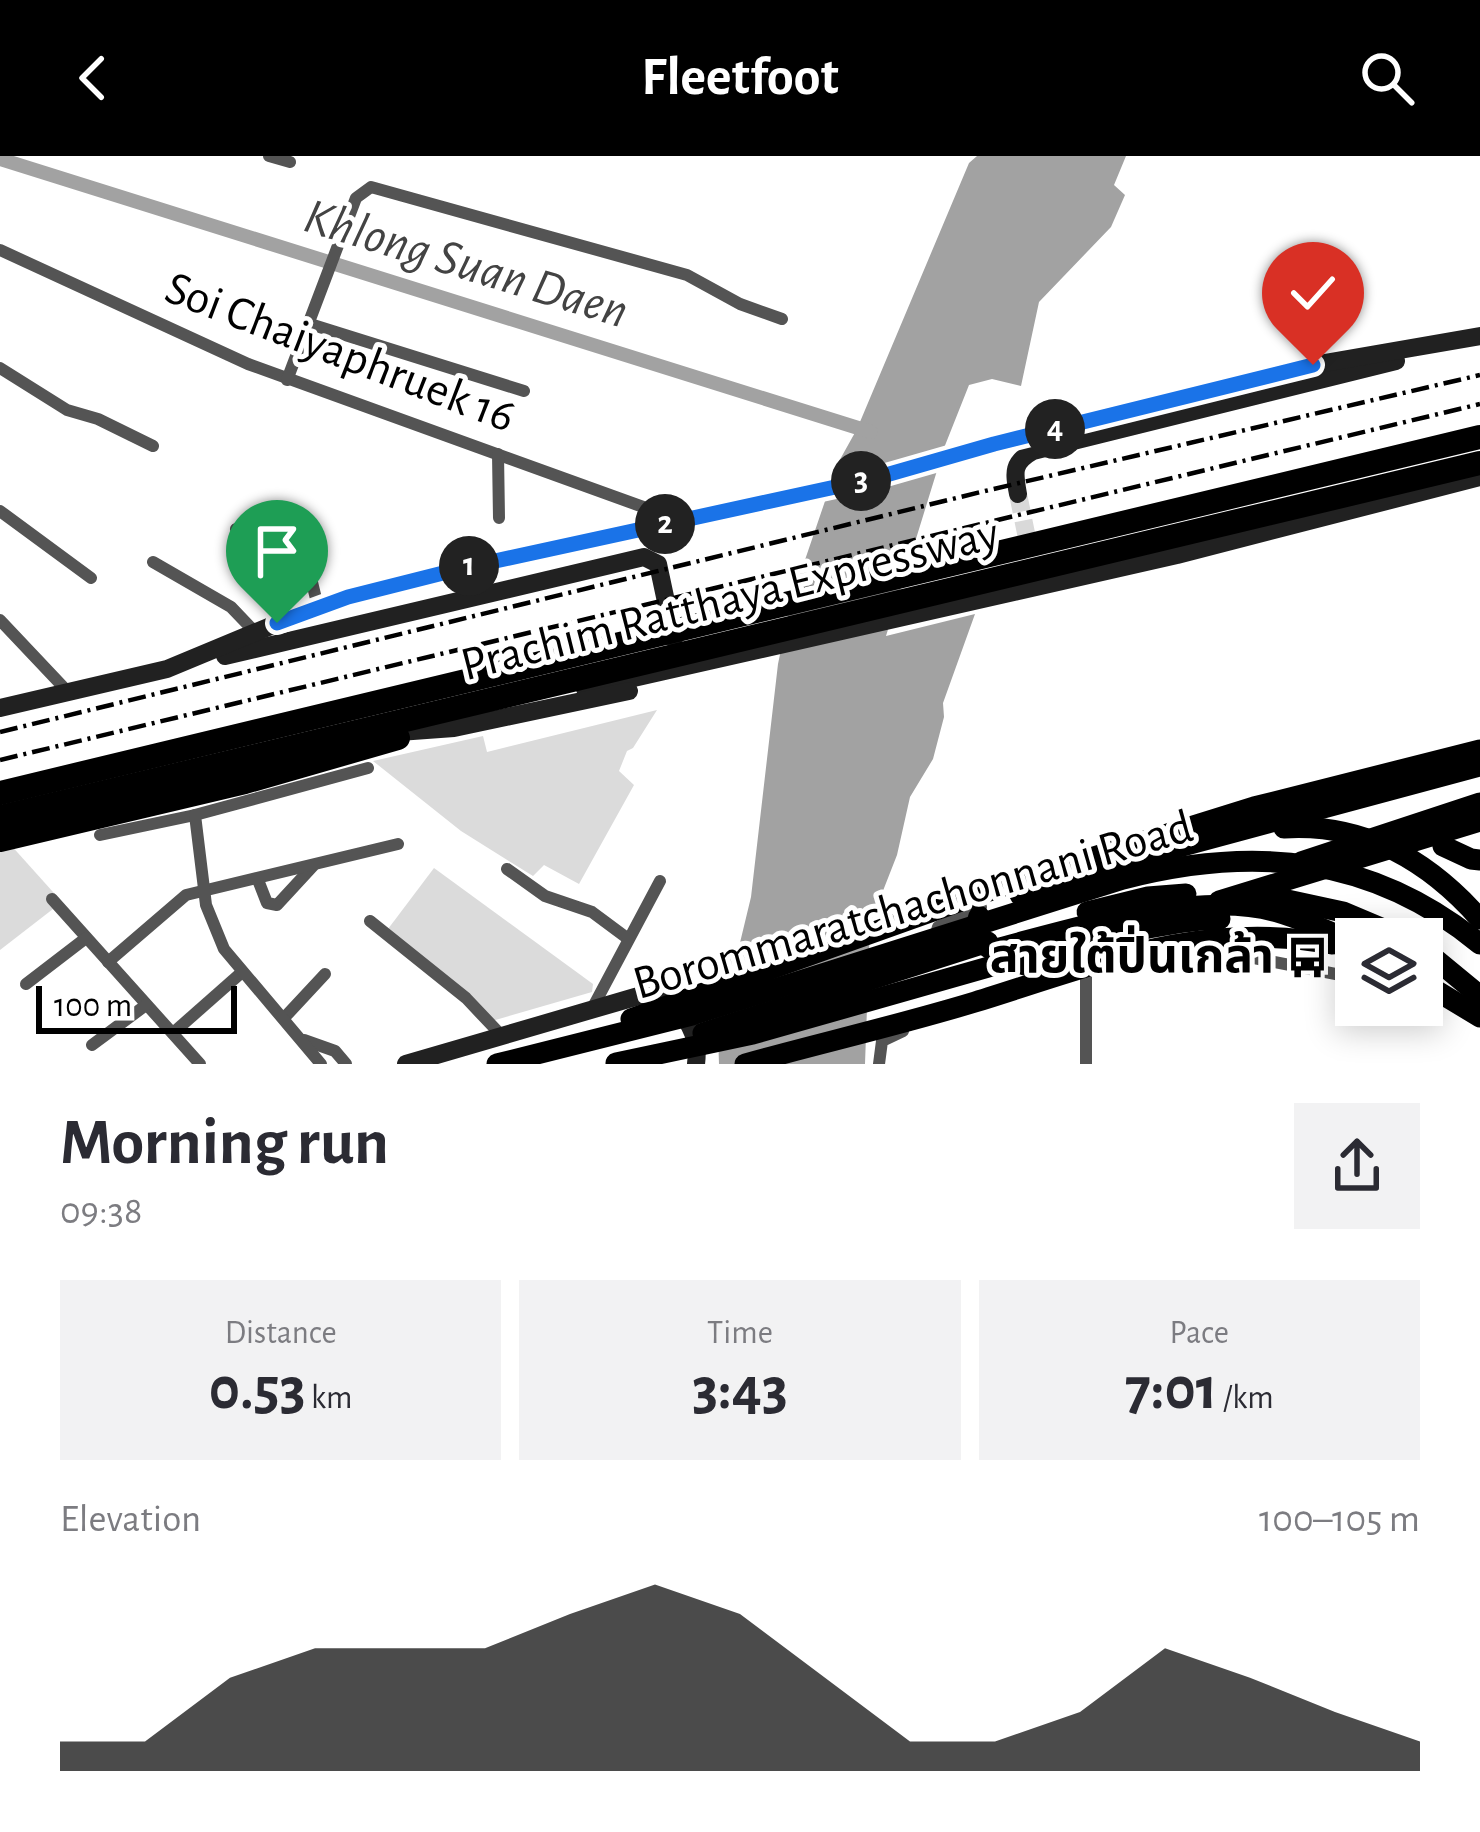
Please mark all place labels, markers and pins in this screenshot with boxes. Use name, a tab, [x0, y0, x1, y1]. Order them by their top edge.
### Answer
pin	[1262, 242, 1364, 365]
pin: 4	[1025, 399, 1085, 459]
pin: 3	[831, 451, 891, 511]
pin: 2	[635, 494, 695, 554]
pin	[226, 500, 328, 623]
pin: 1	[439, 536, 499, 596]
place label: สายใต้ปิ่นเกล้า	[990, 925, 1274, 982]
bus stop icon: สายใต้ปิ่นเกล้า	[1285, 935, 1331, 981]

